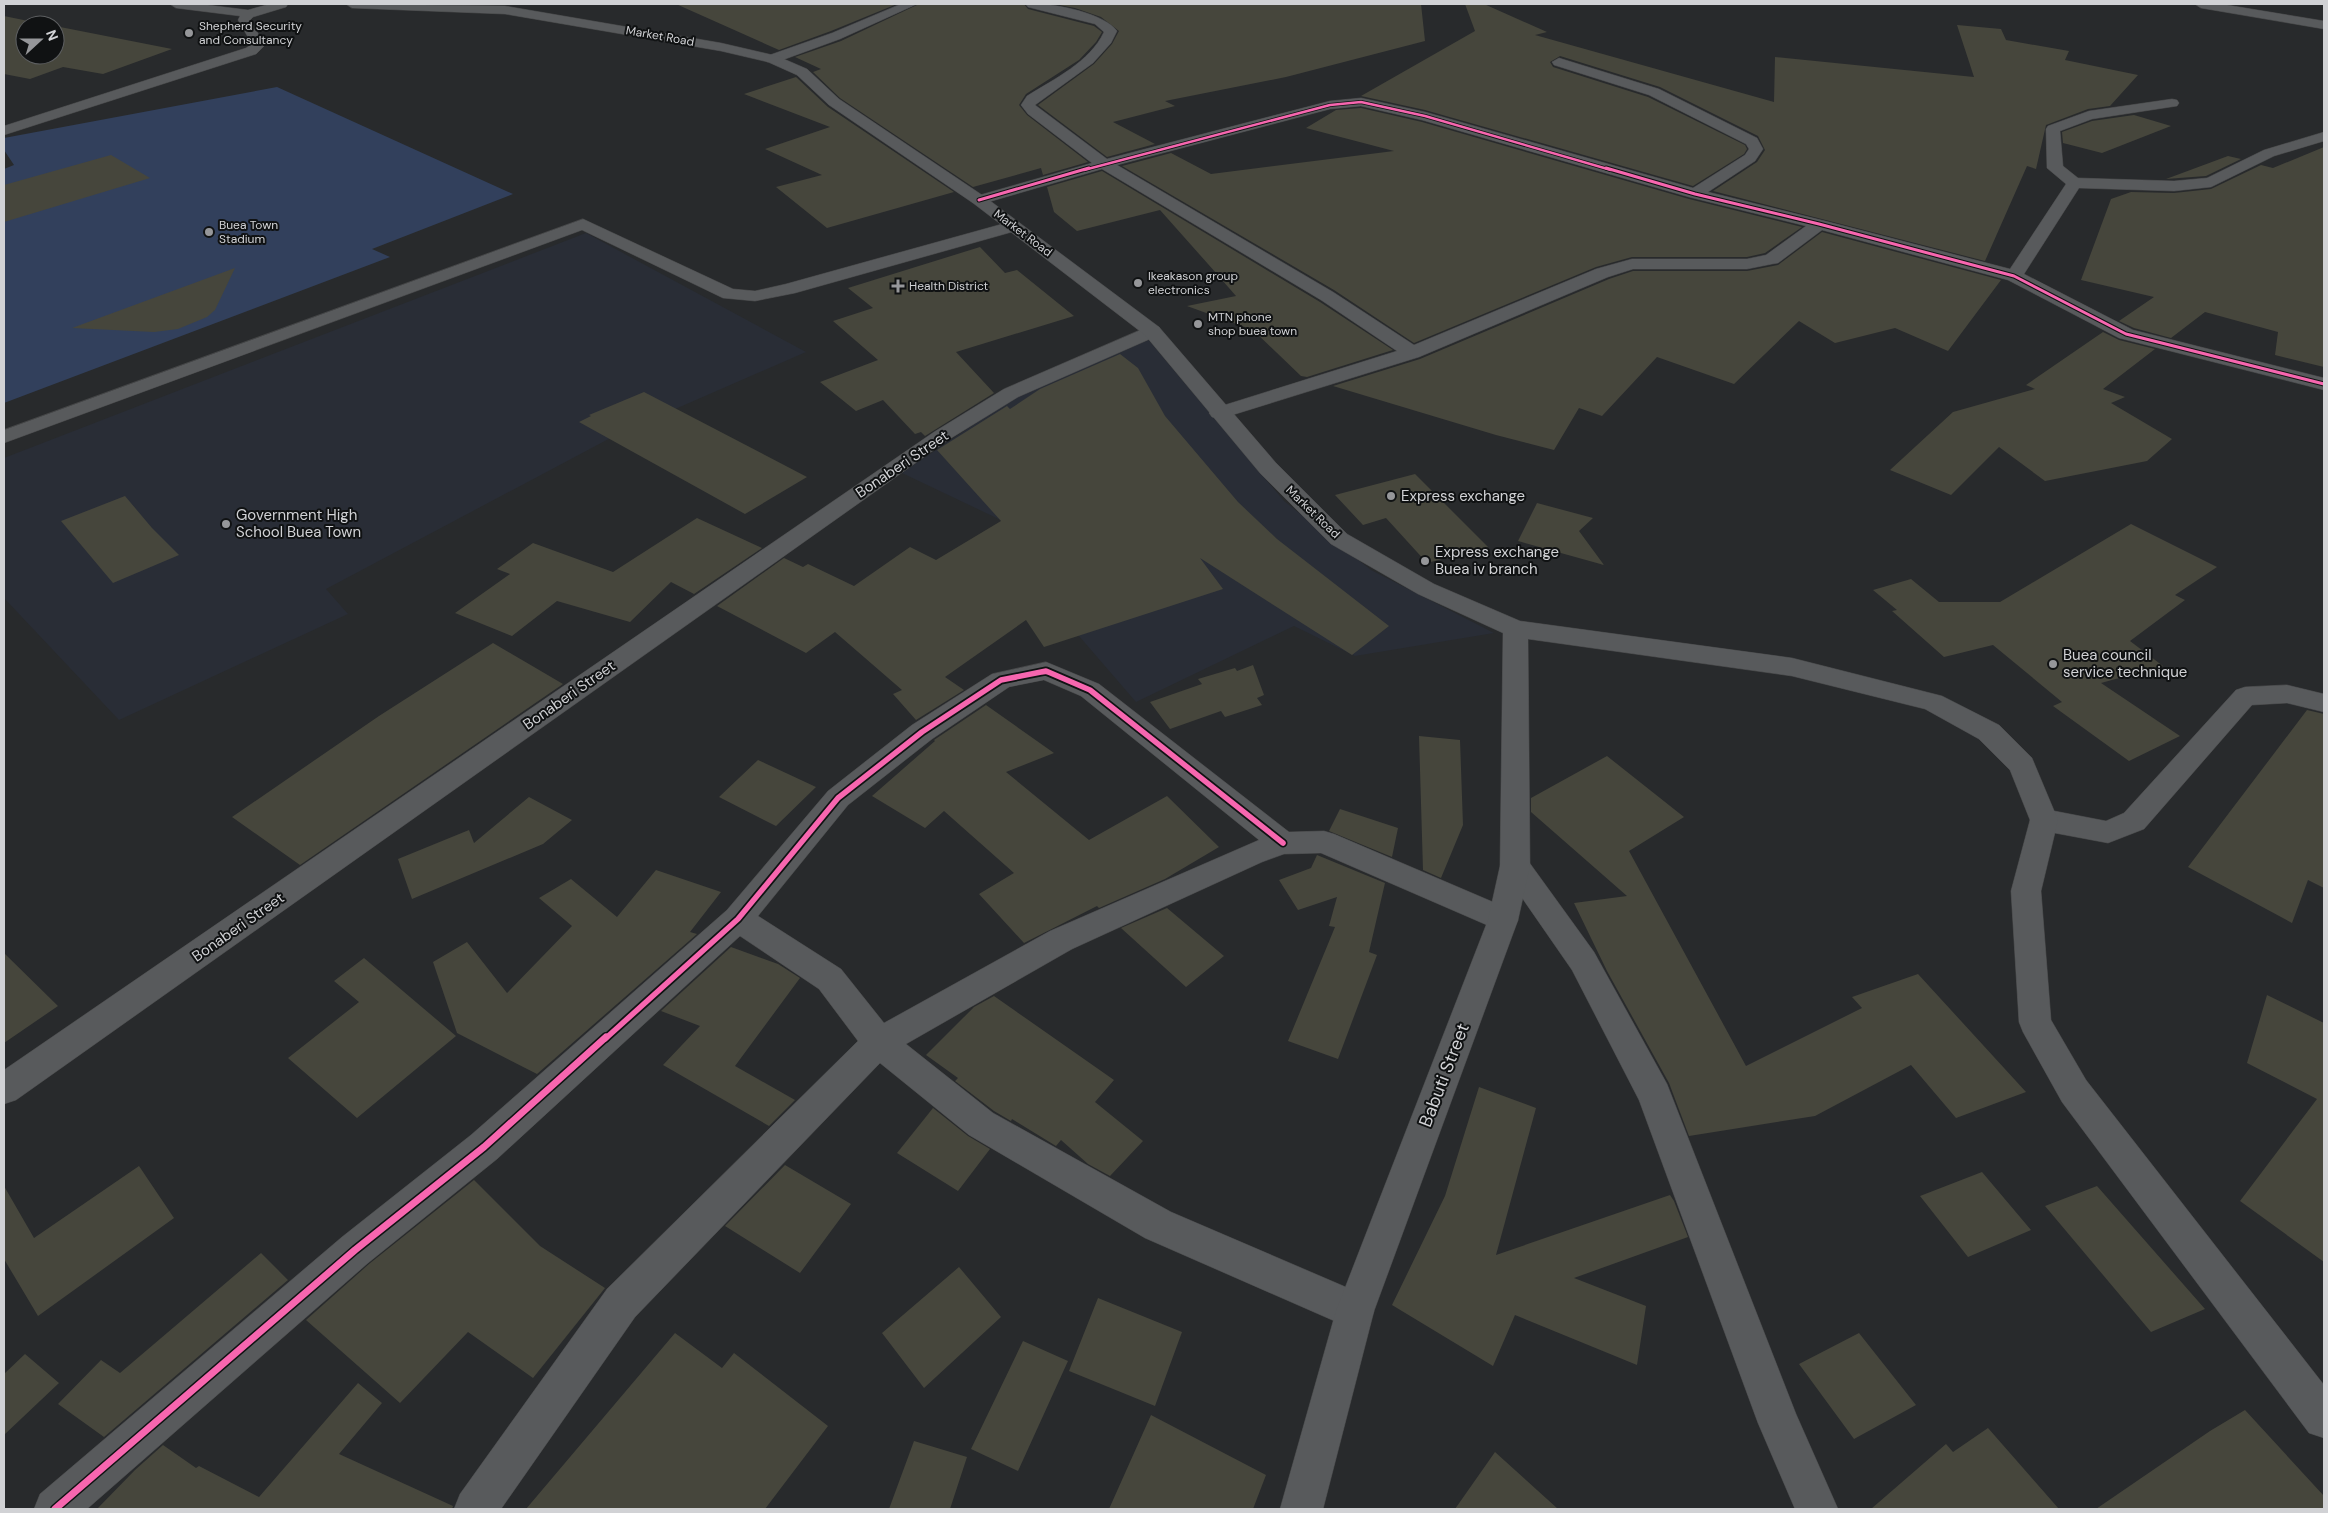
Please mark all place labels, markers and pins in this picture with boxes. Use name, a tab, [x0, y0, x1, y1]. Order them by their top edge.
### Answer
place label: Shepherd Security and Consultancy	[199, 18, 302, 48]
marker: Shepherd Security and Consultancy	[183, 27, 195, 39]
place label: Buea Town Stadium	[219, 217, 278, 247]
marker: Buea Town Stadium	[203, 226, 215, 238]
place label: Ikeakason group electronics	[1148, 268, 1238, 298]
marker: Ikeakason group electronics	[1132, 277, 1144, 289]
place label: Health District	[909, 278, 989, 294]
marker: Health District	[891, 279, 905, 293]
place label: MTN phone shop buea town	[1208, 309, 1297, 339]
marker: MTN phone shop buea town	[1192, 318, 1204, 330]
place label: Express exchange	[1401, 486, 1525, 506]
marker: Express exchange	[1385, 490, 1397, 502]
place label: Government High School Buea Town	[236, 505, 361, 542]
marker: Government High School Buea Town	[220, 518, 232, 530]
place label: Express exchange Buea iv branch	[1435, 542, 1559, 579]
marker: Express exchange Buea iv branch	[1419, 555, 1431, 567]
place label: Buea council service technique	[2063, 645, 2187, 682]
marker: Buea council service technique	[2047, 658, 2059, 670]

